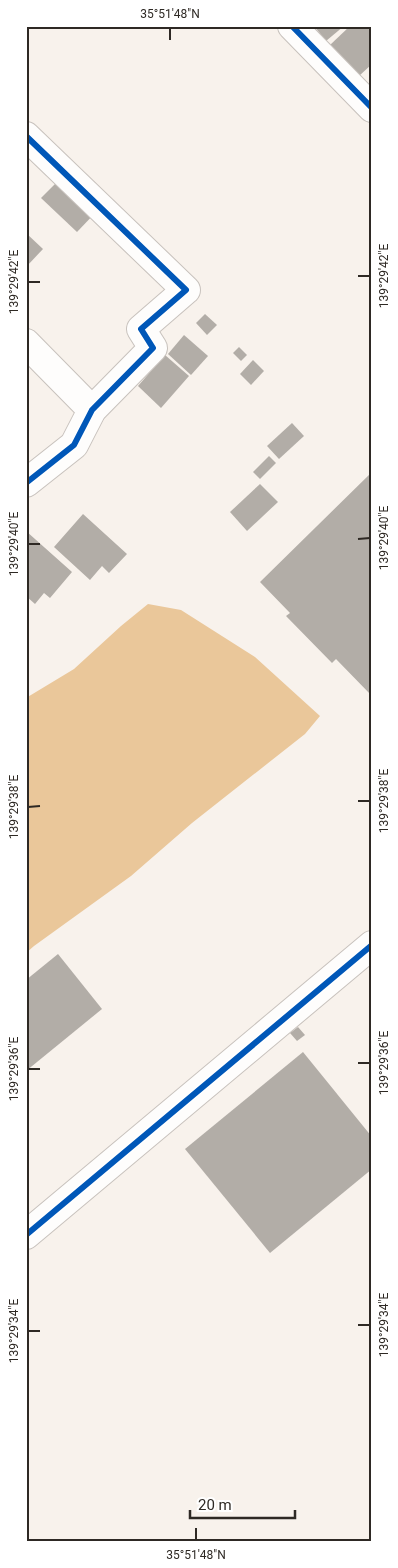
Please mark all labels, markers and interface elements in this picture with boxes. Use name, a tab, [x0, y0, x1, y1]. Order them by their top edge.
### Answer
text: 35°51'48"N	[140, 7, 200, 21]
text: 139°29'42"E	[377, 244, 391, 308]
text: 139°29'42"E	[7, 250, 21, 314]
text: 139°29'40"E	[377, 506, 391, 570]
text: 139°29'40"E	[7, 512, 21, 576]
text: 139°29'38"E	[377, 769, 391, 833]
text: 139°29'38"E	[7, 775, 21, 839]
text: 139°29'36"E	[377, 1031, 391, 1095]
text: 139°29'36"E	[7, 1037, 21, 1101]
text: 139°29'34"E	[377, 1293, 391, 1357]
text: 139°29'34"E	[7, 1299, 21, 1363]
scale bar	[190, 1488, 296, 1520]
text: 20 m	[198, 1496, 232, 1514]
text: 35°51'48"N	[166, 1548, 226, 1562]

